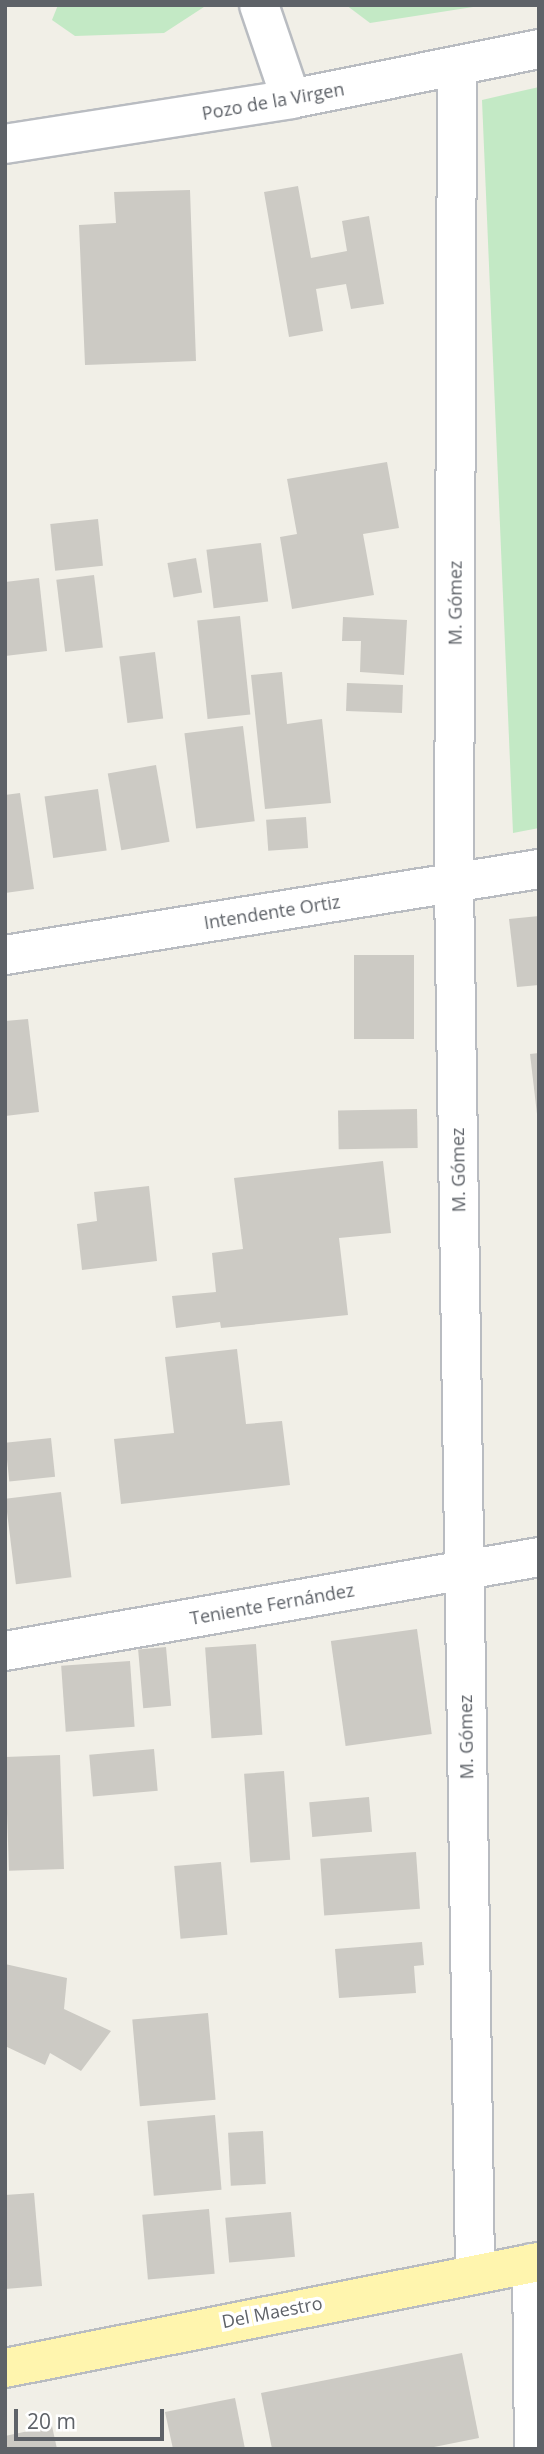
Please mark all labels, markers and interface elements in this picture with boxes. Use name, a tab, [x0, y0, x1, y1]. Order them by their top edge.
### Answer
street label: Pozo de la Virgen	[200, 78, 346, 124]
street label: M. Gómez	[444, 561, 466, 645]
street label: Intendente Ortiz	[202, 891, 342, 933]
street label: M. Gómez	[446, 1127, 470, 1213]
street label: Teniente Fernández	[188, 1579, 356, 1629]
street label: M. Gómez	[454, 1694, 478, 1780]
street label: Del Maestro	[220, 2292, 324, 2332]
scale bar	[18, 2394, 168, 2438]
text: 20 m	[27, 2407, 76, 2435]

